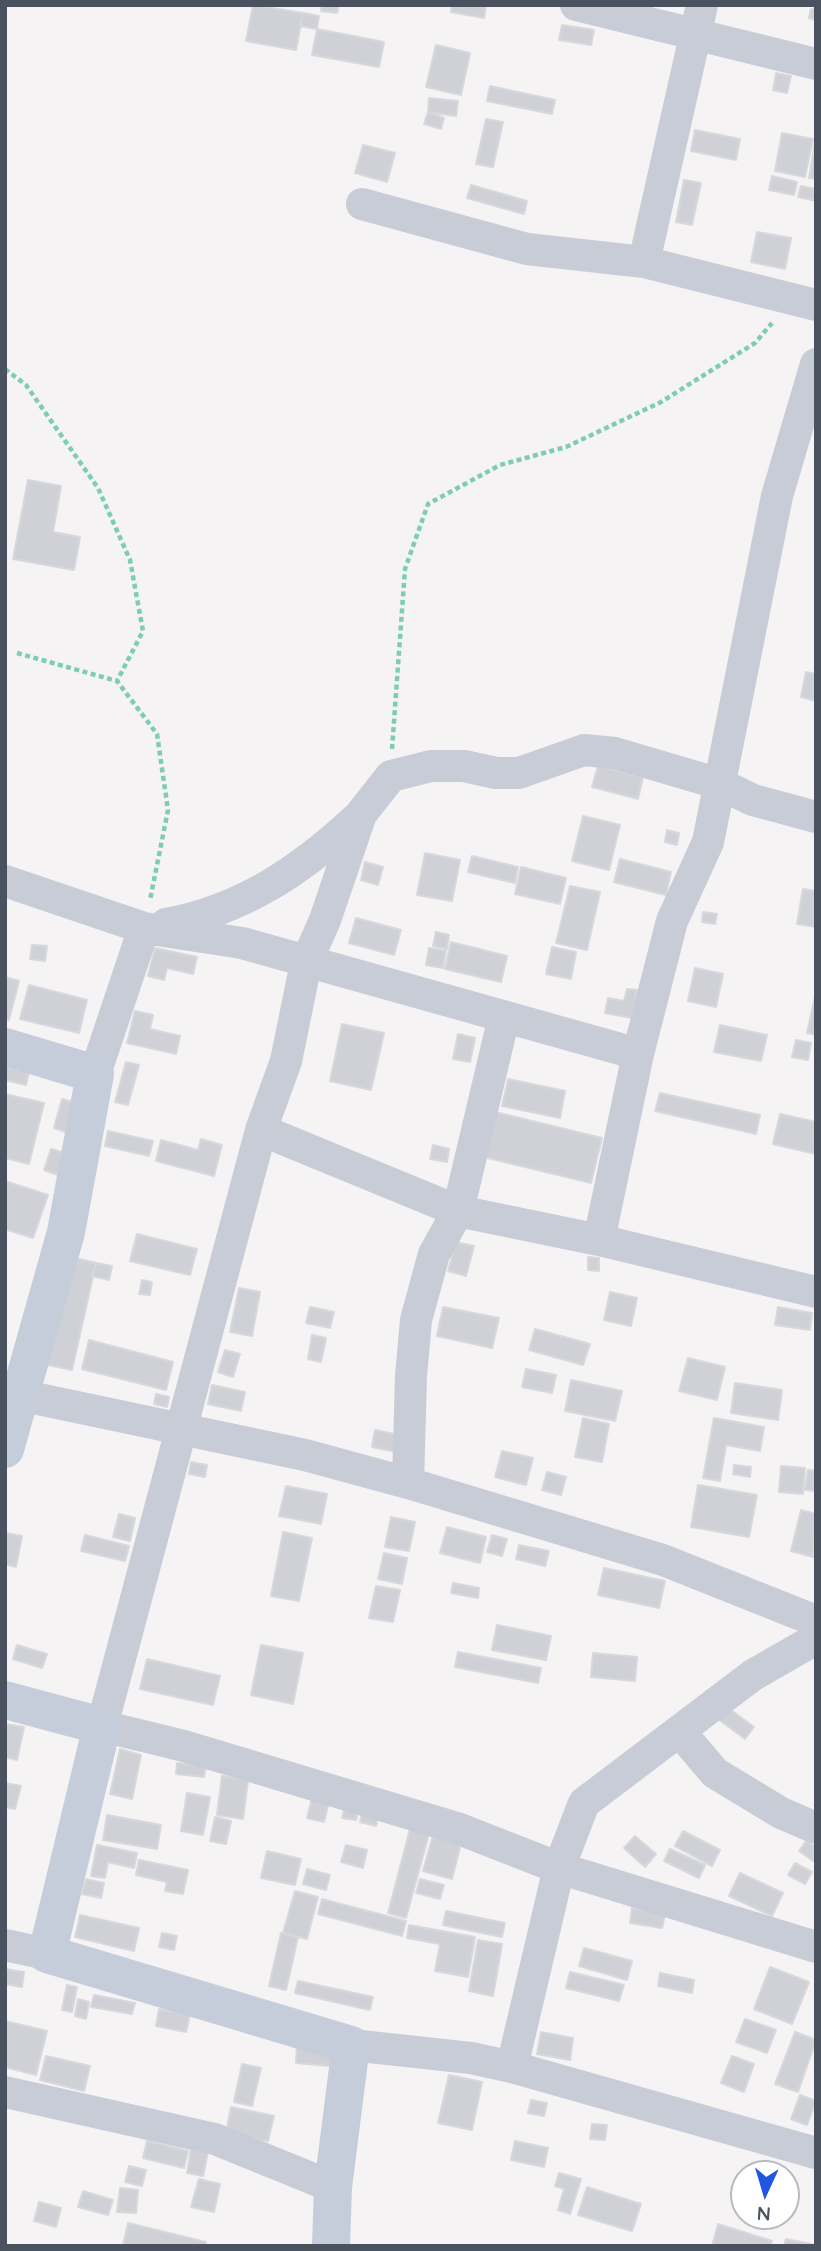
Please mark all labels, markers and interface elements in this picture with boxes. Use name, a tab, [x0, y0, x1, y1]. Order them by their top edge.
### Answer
north arrow	[730, 2160, 800, 2230]
text: N	[756, 2201, 771, 2226]

